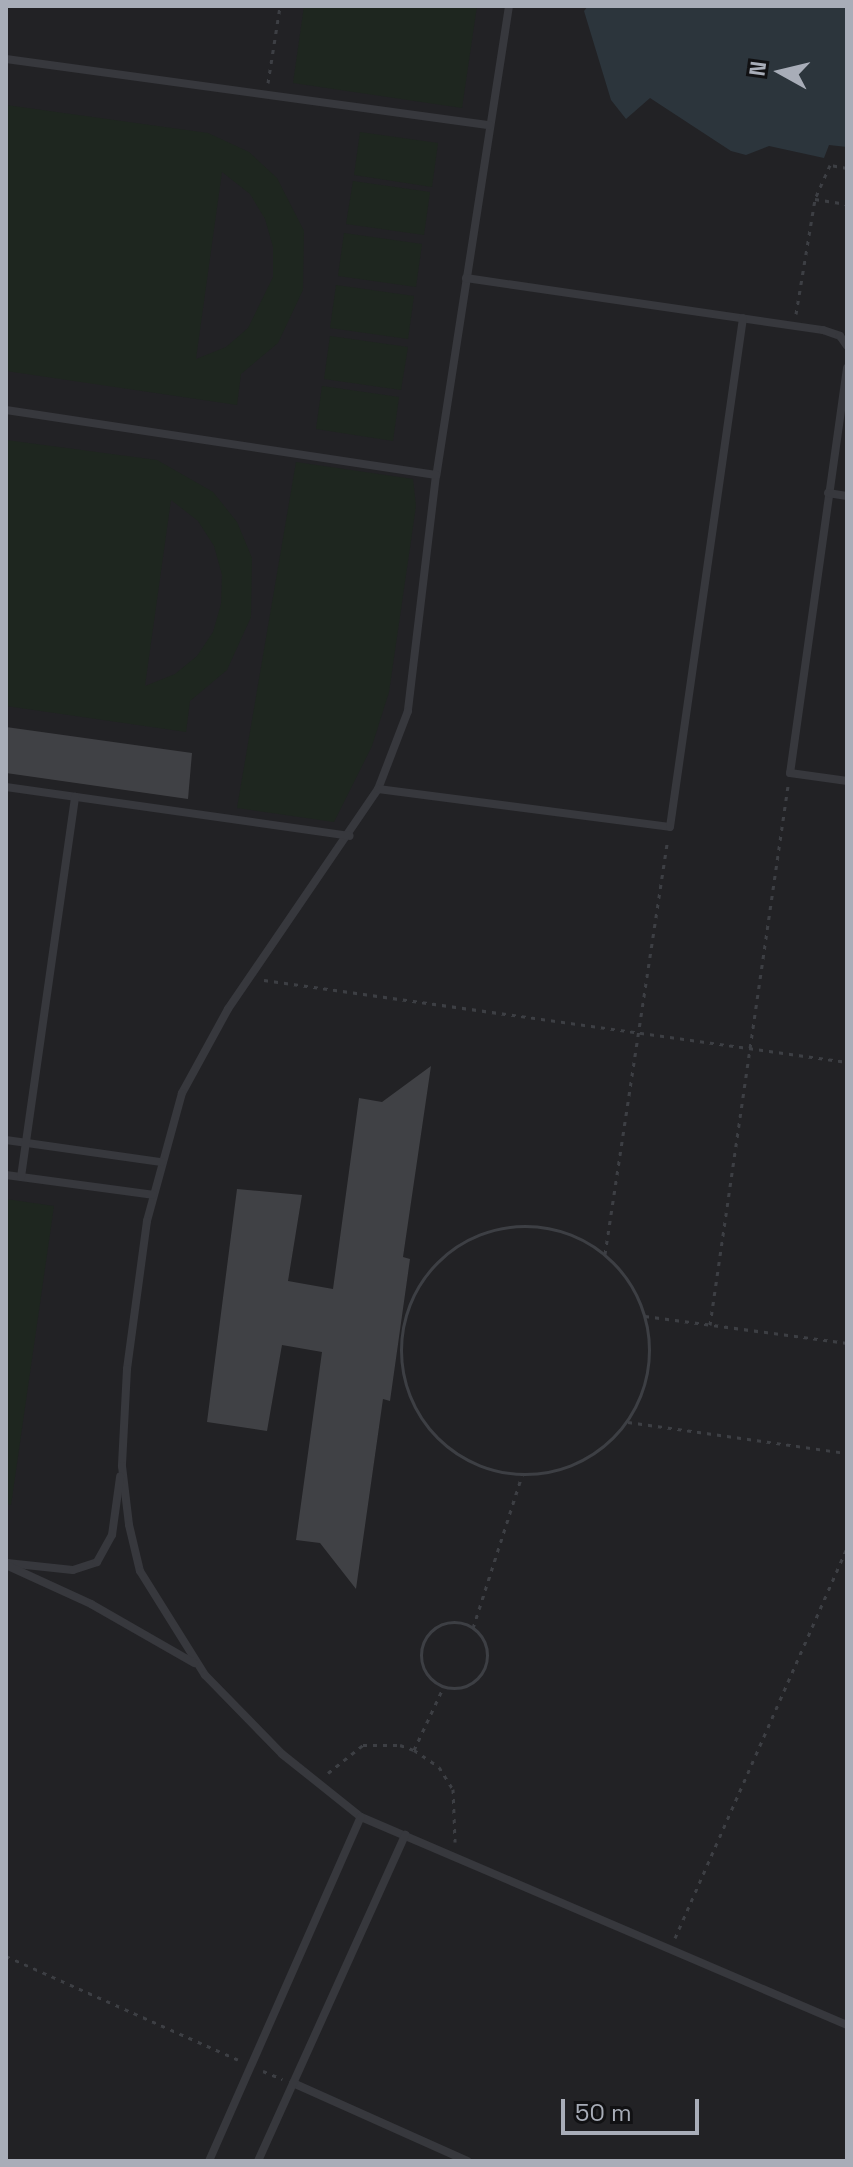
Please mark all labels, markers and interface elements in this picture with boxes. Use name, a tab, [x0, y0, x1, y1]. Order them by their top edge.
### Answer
north arrow	[741, 32, 821, 112]
text: N	[742, 59, 772, 78]
scale bar	[565, 2083, 703, 2133]
text: 50 m	[575, 2097, 632, 2128]

